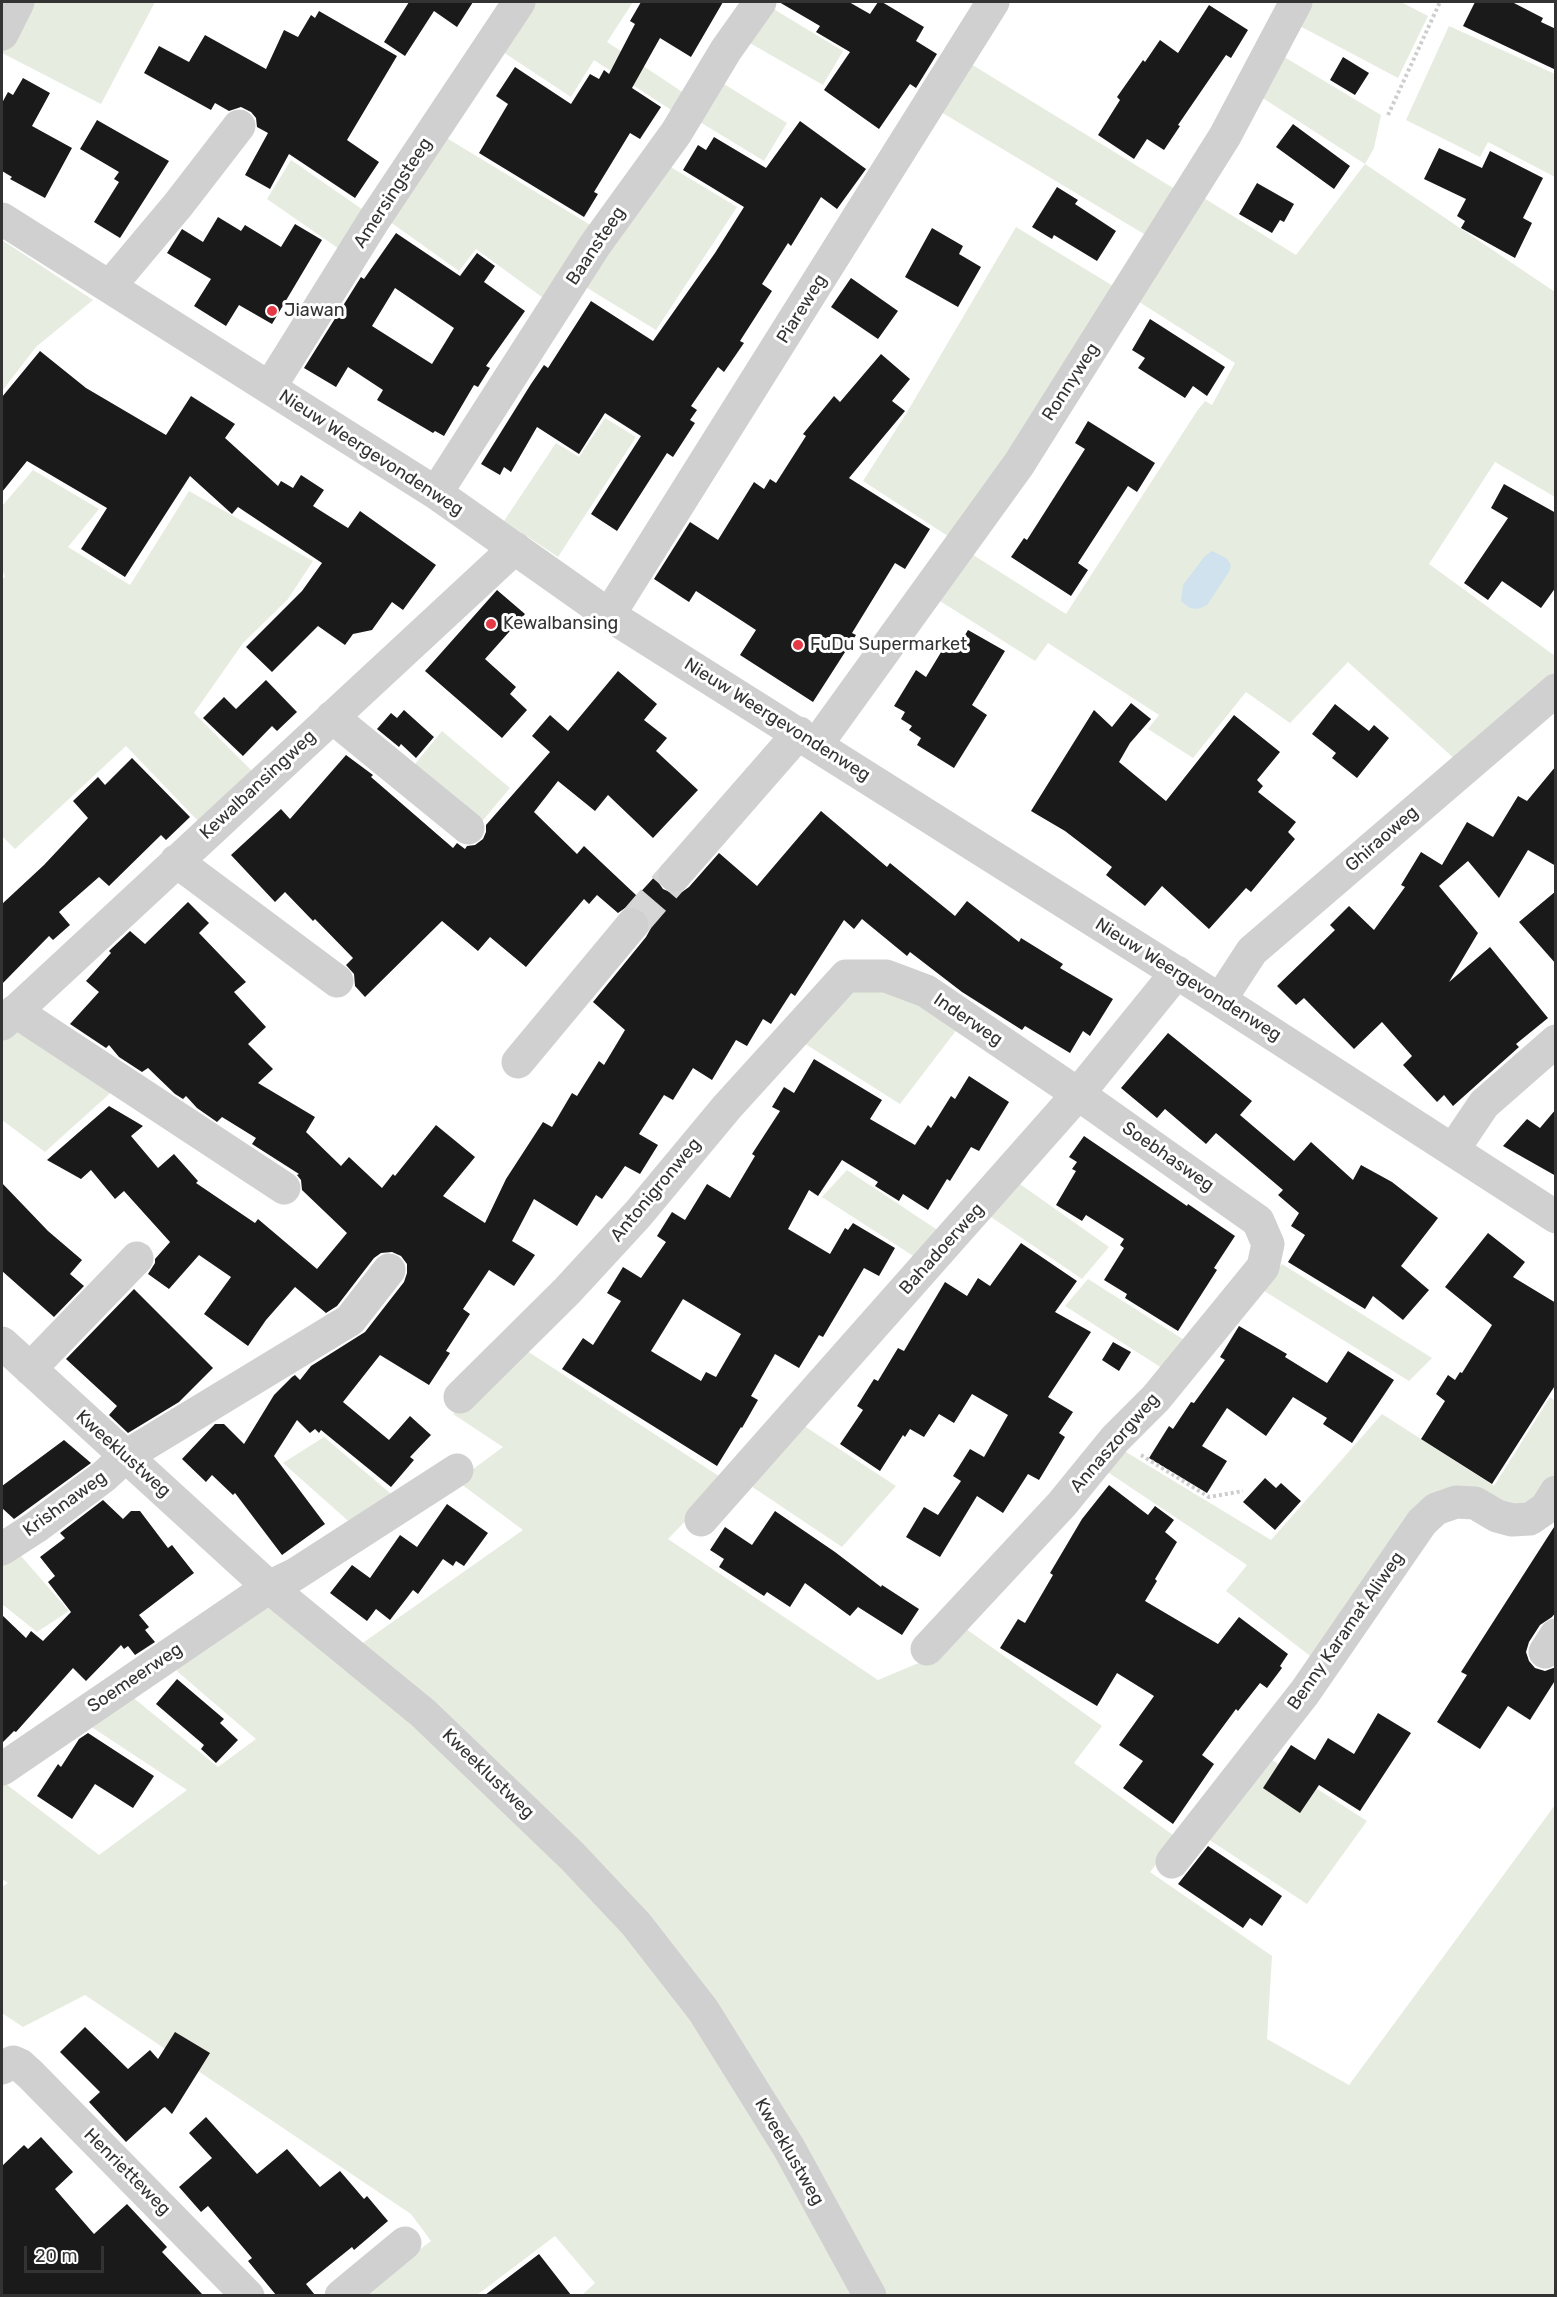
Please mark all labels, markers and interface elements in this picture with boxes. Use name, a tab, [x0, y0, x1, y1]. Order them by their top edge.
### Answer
street label: Amersingsteeg	[349, 134, 437, 252]
street label: Baansteeg	[562, 203, 630, 289]
street label: Piareweg	[772, 270, 832, 348]
place label: Jiawan	[284, 300, 345, 322]
marker: Jiawan	[265, 304, 279, 318]
street label: Ronnyweg	[1038, 339, 1104, 425]
street label: Nieuw Weergevondenweg	[275, 385, 467, 521]
place label: Kewalbansing	[503, 613, 618, 635]
marker: Kewalbansing	[484, 617, 498, 631]
place label: FuDu Supermarket	[810, 634, 967, 656]
marker: FuDu Supermarket	[791, 638, 805, 652]
street label: Nieuw Weergevondenweg	[680, 654, 874, 786]
street label: Kewalbansingweg	[196, 726, 320, 844]
street label: Ghiraoweg	[1341, 802, 1423, 876]
street label: Nieuw Weergevondenweg	[1091, 914, 1285, 1046]
street label: Inderweg	[929, 989, 1007, 1051]
street label: Soebhasweg	[1118, 1117, 1218, 1197]
street label: Antonigronweg	[606, 1134, 706, 1246]
street label: Bahadoerweg	[895, 1199, 989, 1299]
street label: Annaszorgweg	[1066, 1389, 1164, 1497]
street label: Kweeklustweg	[71, 1406, 175, 1502]
street label: Krishnaweg	[19, 1466, 111, 1542]
street label: Benny Karamat Aliweg	[1283, 1548, 1409, 1714]
street label: Soemeerweg	[84, 1638, 186, 1718]
street label: Kweeklustweg	[437, 1725, 539, 1823]
street label: Kweeklustweg	[750, 2095, 828, 2209]
street label: Henrietteweg	[79, 2124, 175, 2220]
scale bar	[27, 2234, 106, 2272]
text: 20 m	[35, 2245, 77, 2267]

